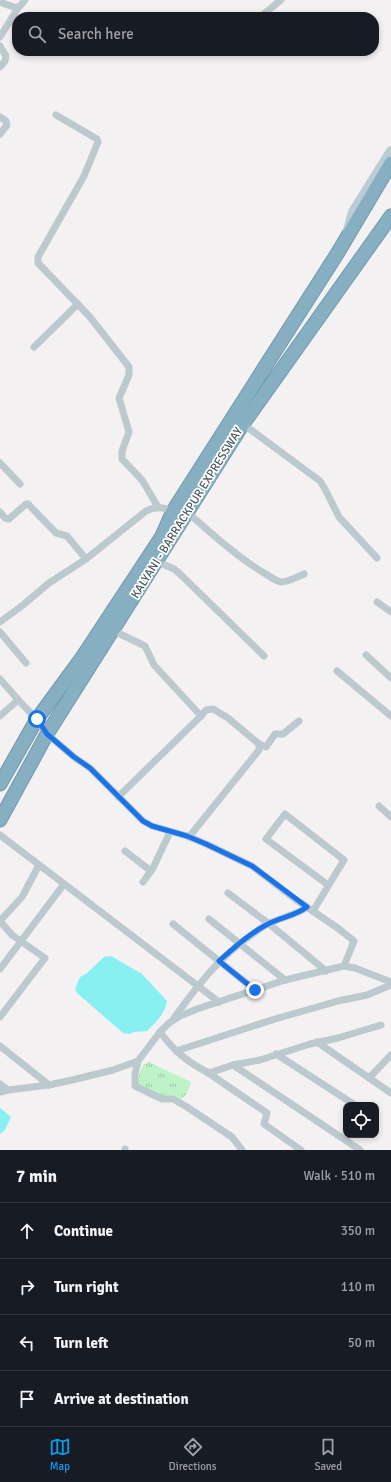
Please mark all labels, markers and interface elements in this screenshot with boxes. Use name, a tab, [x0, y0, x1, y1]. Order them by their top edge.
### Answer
search box	[12, 12, 379, 56]
icon: search	[26, 23, 48, 45]
text: Search here	[58, 25, 134, 43]
street label: KALYANI - BARRACKPUR EXPRESSWAY	[128, 425, 246, 601]
route start	[28, 710, 46, 728]
route end	[246, 981, 264, 999]
map controls	[343, 1102, 379, 1138]
button: locate	[343, 1102, 379, 1138]
text: 7 min	[16, 1166, 57, 1187]
text: Walk · 510 m	[304, 1168, 375, 1184]
icon: ahead	[16, 1220, 38, 1242]
text: Continue	[54, 1222, 113, 1240]
text: 350 m	[341, 1223, 375, 1239]
icon: right	[16, 1276, 38, 1298]
text: Turn right	[54, 1278, 119, 1296]
text: 110 m	[341, 1279, 375, 1295]
icon: left	[16, 1332, 38, 1354]
text: Turn left	[54, 1334, 108, 1352]
text: 50 m	[348, 1335, 375, 1351]
icon: arrive	[16, 1388, 38, 1410]
text: Arrive at destination	[54, 1390, 189, 1408]
tab: Map	[49, 1436, 71, 1473]
tab: Directions	[169, 1436, 217, 1473]
tab: Saved	[314, 1436, 342, 1473]

